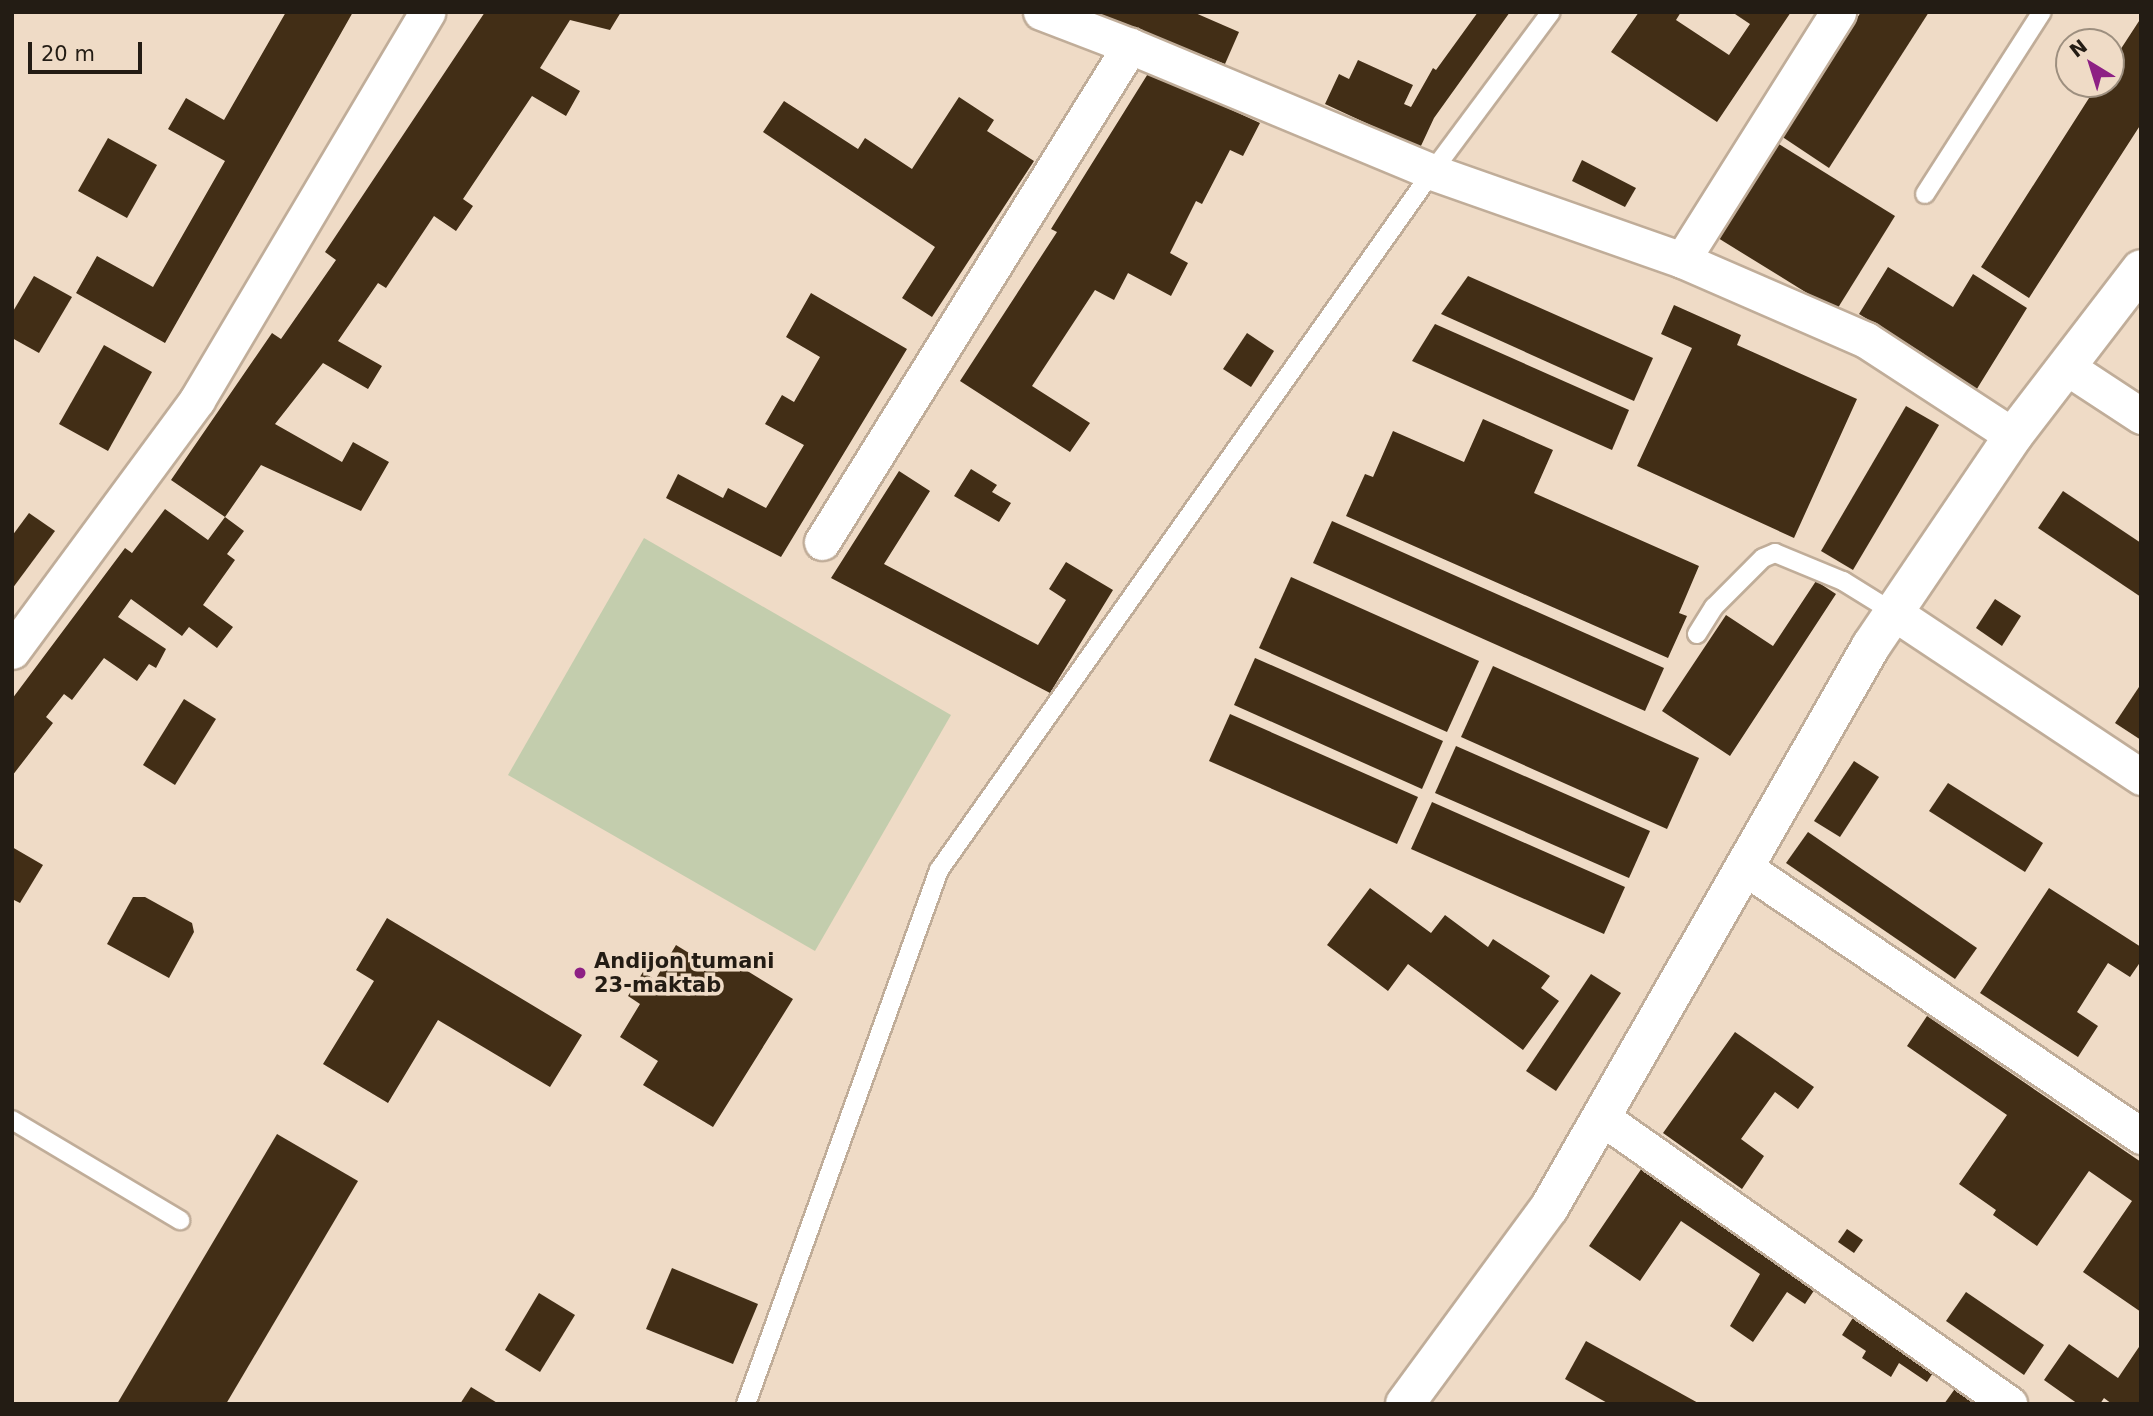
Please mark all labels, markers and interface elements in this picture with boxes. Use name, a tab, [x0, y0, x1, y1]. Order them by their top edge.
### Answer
scale bar	[32, 28, 145, 72]
north arrow	[2055, 28, 2125, 98]
text: N	[2065, 34, 2091, 62]
text: 20 m	[41, 42, 95, 66]
place label: Andijon tumani 23-maktab	[594, 948, 775, 998]
marker: Andijon tumani 23-maktab	[572, 965, 588, 981]

